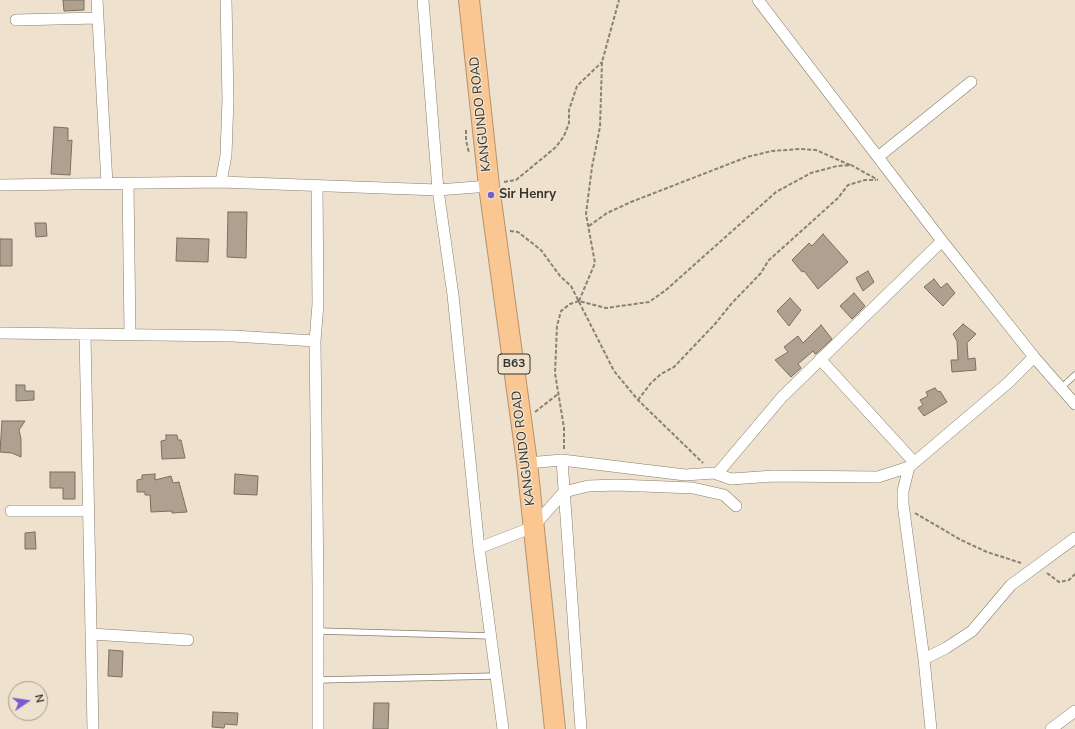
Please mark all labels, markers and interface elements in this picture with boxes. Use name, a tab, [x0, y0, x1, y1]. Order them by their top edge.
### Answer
street label: KANGUNDO ROAD	[467, 56, 495, 172]
place label: Sir Henry	[499, 187, 556, 203]
marker: Sir Henry	[486, 190, 496, 200]
road number: B63	[498, 354, 530, 374]
street label: KANGUNDO ROAD	[509, 390, 539, 506]
north arrow	[8, 681, 48, 721]
text: N	[31, 693, 47, 704]

